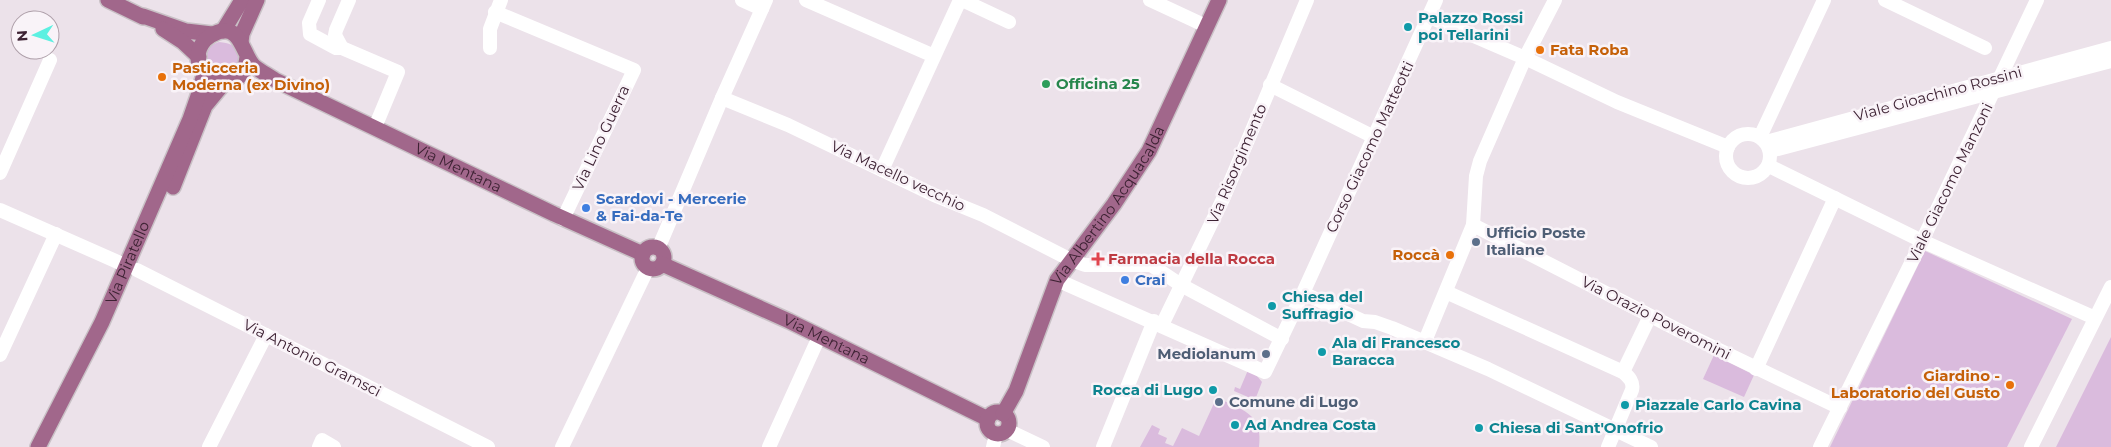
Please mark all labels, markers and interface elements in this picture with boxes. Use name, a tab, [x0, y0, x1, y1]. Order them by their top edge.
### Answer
place label: Palazzo Rossi poi Tellarini	[1418, 8, 1523, 44]
north arrow	[10, 10, 60, 60]
marker: Palazzo Rossi poi Tellarini	[1402, 21, 1414, 33]
text: N	[13, 30, 31, 42]
place label: Fata Roba	[1550, 40, 1629, 59]
marker: Fata Roba	[1534, 44, 1546, 56]
place label: Pasticceria Moderna (ex Divino)	[172, 58, 330, 94]
street label: Corso Giacomo Matteotti	[1321, 58, 1418, 236]
street label: Viale Gioachino Rossini	[1852, 62, 2024, 125]
marker: Pasticceria Moderna (ex Divino)	[156, 71, 168, 83]
place label: Officina 25	[1056, 74, 1140, 93]
marker: Officina 25	[1040, 78, 1052, 90]
street label: Via Lino Guerra	[568, 82, 633, 194]
street label: Viale Giacomo Manzoni	[1902, 100, 1997, 266]
street label: Via Risorgimento	[1203, 101, 1271, 227]
street label: Via Albertino Acquacalda	[1046, 123, 1168, 289]
street label: Via Macello vecchio	[828, 136, 968, 215]
street label: Via Mentana	[412, 139, 505, 196]
place label: Scardovi - Mercerie & Fai-da-Te	[596, 189, 747, 225]
marker: Scardovi - Mercerie & Fai-da-Te	[580, 202, 592, 214]
street label: Via Piratello	[101, 218, 154, 307]
place label: Ufficio Poste Italiane	[1486, 223, 1586, 259]
marker: Ufficio Poste Italiane	[1470, 236, 1482, 248]
place label: Roccà	[1392, 245, 1440, 264]
place label: Farmacia della Rocca	[1108, 249, 1275, 268]
marker: Roccà	[1444, 249, 1456, 261]
marker: Farmacia della Rocca	[1092, 253, 1104, 265]
place label: Crai	[1135, 270, 1166, 289]
street label: Via Orazio Poveromini	[1578, 272, 1734, 363]
marker: Crai	[1119, 274, 1131, 286]
place label: Chiesa del Suffragio	[1282, 287, 1363, 323]
marker: Chiesa del Suffragio	[1266, 300, 1278, 312]
street label: Via Mentana	[780, 310, 873, 368]
street label: Via Antonio Gramsci	[240, 315, 384, 401]
place label: Ala di Francesco Baracca	[1331, 333, 1461, 369]
place label: Mediolanum	[1157, 344, 1256, 363]
marker: Ala di Francesco Baracca	[1316, 346, 1328, 358]
marker: Mediolanum	[1260, 348, 1272, 360]
place label: Giardino - Laboratorio del Gusto	[1831, 366, 2000, 402]
marker: Giardino - Laboratorio del Gusto	[2004, 379, 2016, 391]
place label: Rocca di Lugo	[1092, 380, 1203, 399]
marker: Rocca di Lugo	[1207, 384, 1219, 396]
place label: Comune di Lugo	[1229, 392, 1359, 411]
place label: Piazzale Carlo Cavina	[1635, 395, 1802, 414]
marker: Comune di Lugo	[1213, 396, 1225, 408]
marker: Piazzale Carlo Cavina	[1619, 399, 1631, 411]
place label: Ad Andrea Costa	[1244, 415, 1376, 434]
place label: Chiesa di Sant'Onofrio	[1489, 418, 1663, 437]
marker: Ad Andrea Costa	[1229, 419, 1241, 431]
marker: Chiesa di Sant'Onofrio	[1473, 422, 1485, 434]

